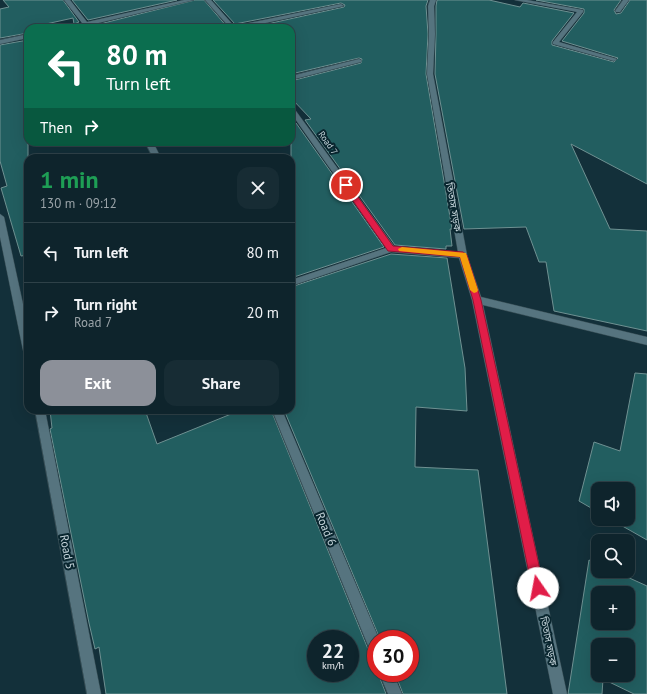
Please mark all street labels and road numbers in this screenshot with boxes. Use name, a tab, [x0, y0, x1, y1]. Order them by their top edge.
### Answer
street label: Road 7	[316, 129, 341, 157]
street label: তিতাস সড়ক	[443, 180, 464, 234]
street label: Road 6	[313, 510, 340, 548]
street label: Road 5	[57, 533, 78, 571]
street label: তিতাস সড়ক	[537, 614, 560, 668]

